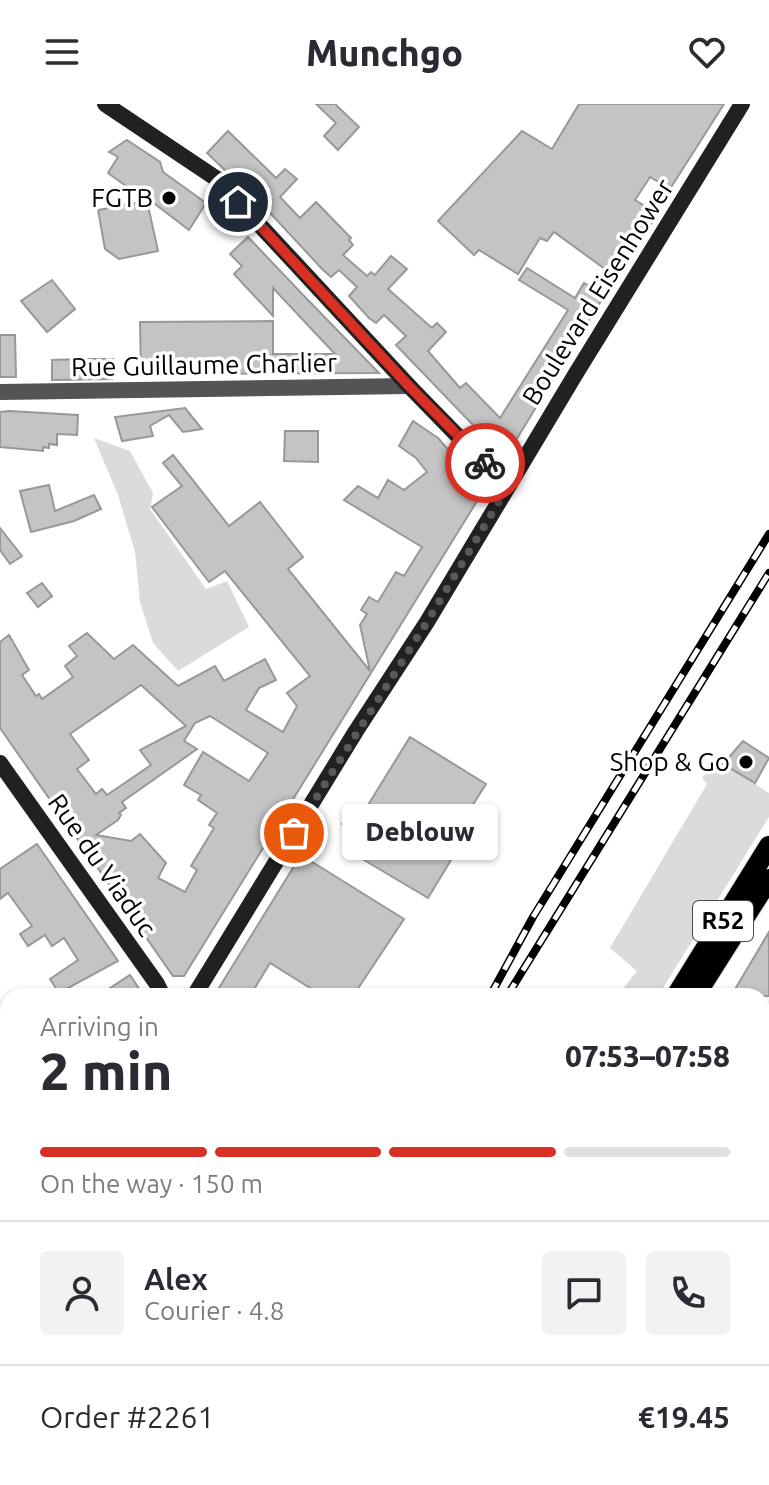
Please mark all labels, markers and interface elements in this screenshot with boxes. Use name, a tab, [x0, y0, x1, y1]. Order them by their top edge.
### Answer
icon: menu	[40, 30, 84, 74]
icon: heart	[685, 30, 729, 74]
text: Munchgo	[306, 32, 463, 73]
pin	[204, 168, 272, 236]
street label: Boulevard Eisenhower	[516, 173, 679, 410]
icon: home	[216, 180, 260, 224]
place label: FGTB	[91, 183, 153, 212]
marker: FGTB	[160, 189, 178, 207]
street label: Rue Guillaume Charlier	[71, 348, 337, 381]
courier	[445, 423, 525, 503]
icon: bike	[463, 441, 507, 485]
place label: Shop & Go	[610, 747, 730, 776]
marker: Shop & Go	[737, 753, 755, 771]
street label: Rue du Viaduc	[43, 788, 162, 941]
pin	[260, 799, 328, 867]
callout: Deblouw	[342, 805, 498, 861]
icon: bag	[272, 811, 316, 855]
text: Deblouw	[365, 817, 475, 846]
road number: R52	[693, 901, 753, 941]
text: Arriving in	[40, 1012, 159, 1041]
text: 07:53–07:58	[565, 1039, 730, 1073]
text: 2 min	[40, 1042, 172, 1100]
text: On the way · 150 m	[40, 1169, 263, 1198]
button: person	[40, 1251, 124, 1335]
button: chat	[542, 1251, 626, 1335]
button: phone	[646, 1251, 730, 1335]
text: Alex	[144, 1262, 208, 1296]
text: Courier · 4.8	[144, 1296, 284, 1325]
text: Order #2261	[40, 1400, 214, 1434]
text: €19.45	[638, 1400, 730, 1434]

